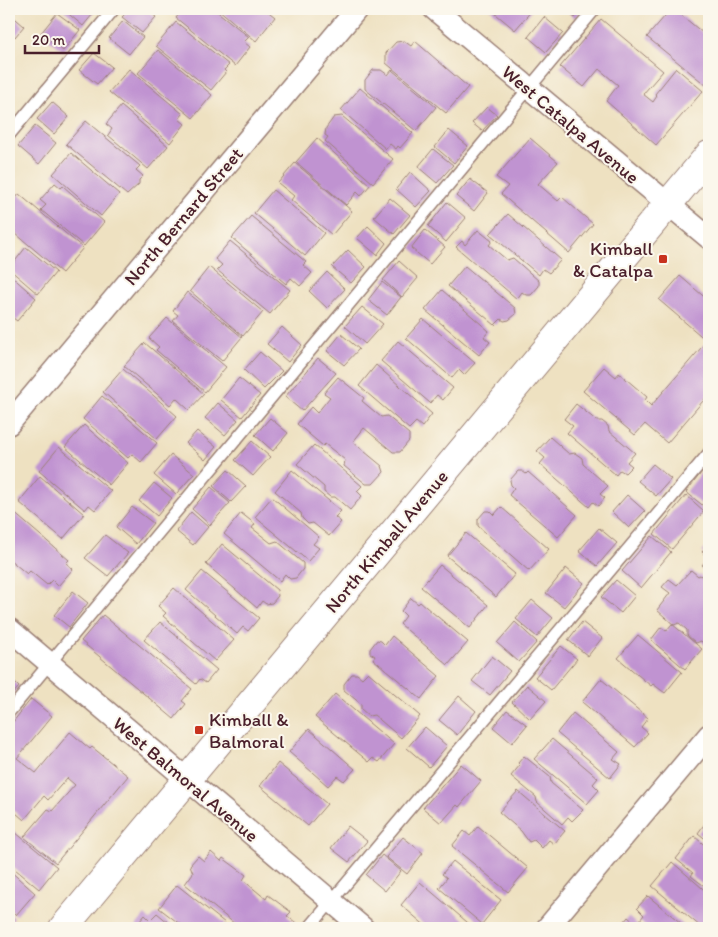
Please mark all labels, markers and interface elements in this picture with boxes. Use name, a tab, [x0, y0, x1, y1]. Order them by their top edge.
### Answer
scale bar	[25, 22, 99, 54]
text: 20 m	[32, 31, 66, 49]
street label: West Catalpa Avenue	[497, 60, 644, 189]
street label: North Bernard Street	[119, 143, 248, 290]
place label: Kimball & Catalpa	[573, 237, 654, 282]
marker: Kimball & Catalpa	[657, 253, 669, 265]
street label: North Kimball Avenue	[320, 465, 453, 617]
place label: Kimball & Balmoral	[209, 708, 289, 753]
street label: West Balmoral Avenue	[108, 712, 263, 847]
marker: Kimball & Balmoral	[193, 724, 205, 736]

